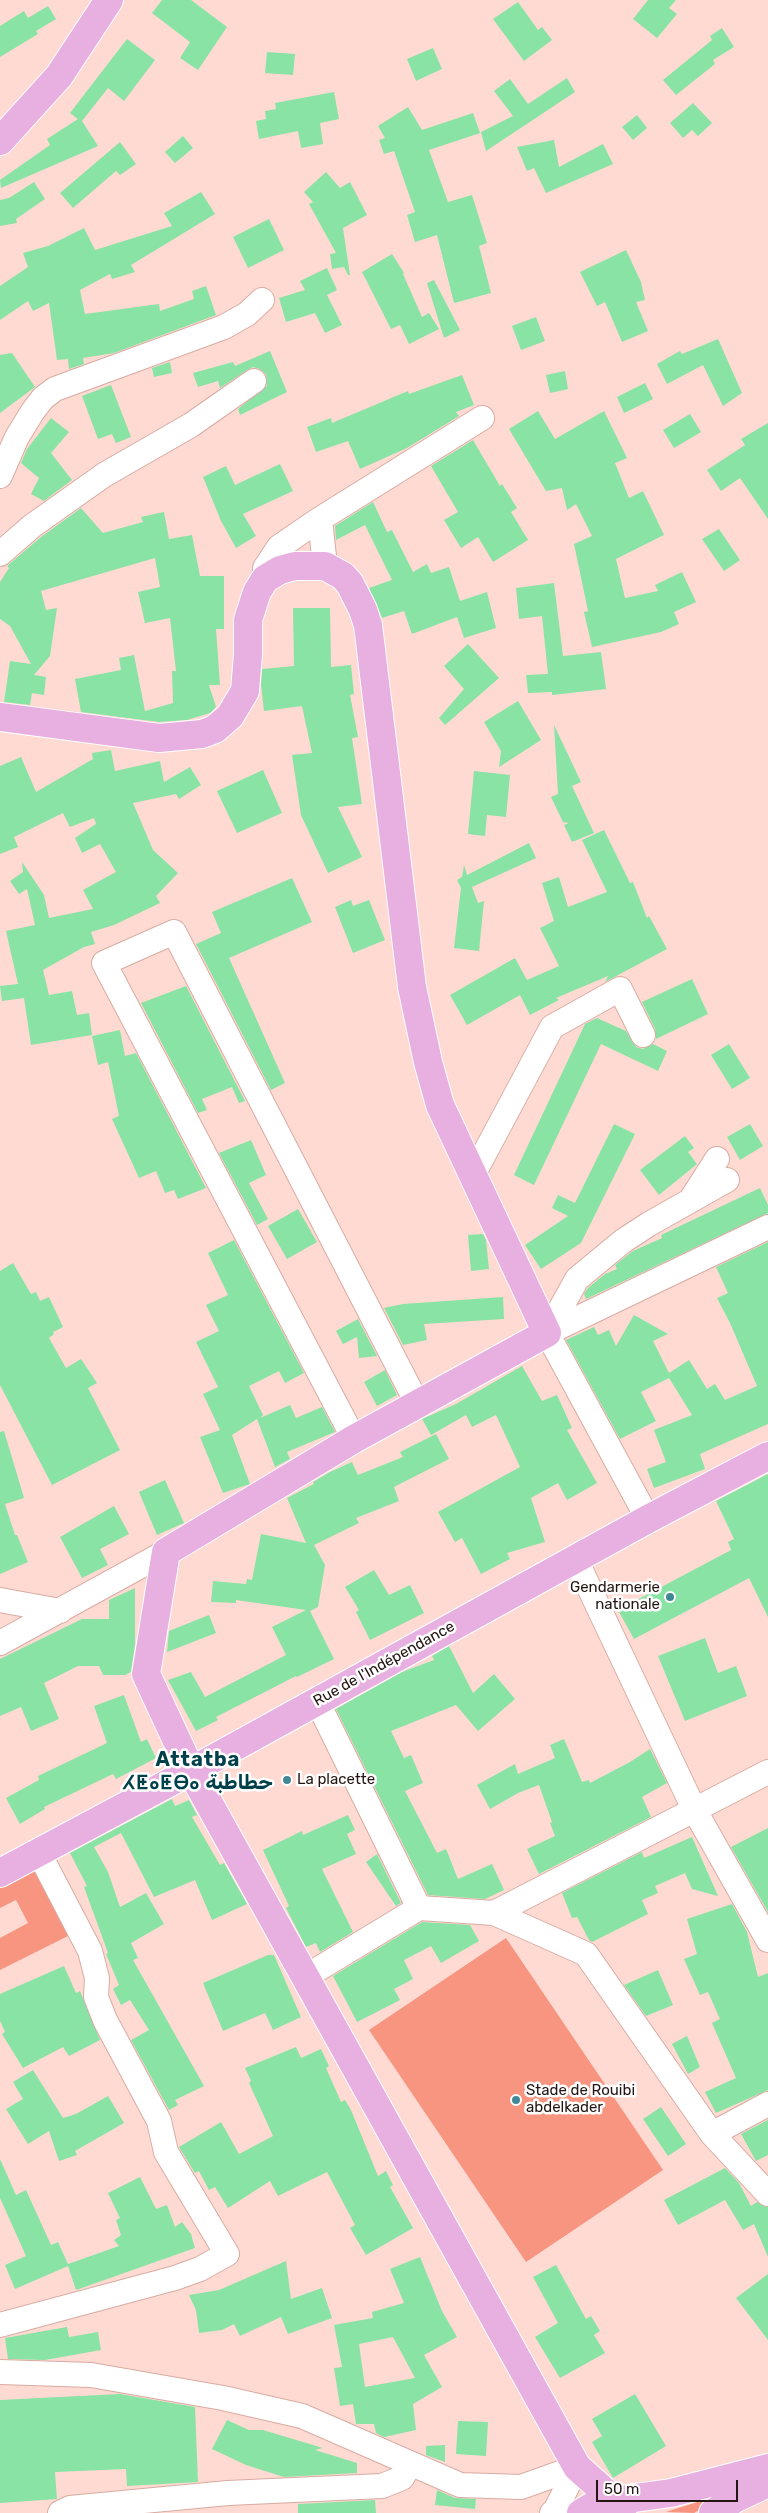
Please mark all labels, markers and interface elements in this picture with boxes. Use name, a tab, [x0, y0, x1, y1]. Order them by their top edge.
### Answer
place label: Gendarmerie nationale	[570, 1579, 660, 1614]
marker: Gendarmerie nationale	[664, 1591, 676, 1603]
street label: Rue de l'Indépendance	[310, 1618, 458, 1710]
district label: Attatba ⵃⵟⴰⵟⴱⴰ حطاطبة	[127, 1748, 269, 1795]
place label: La placette	[297, 1771, 375, 1789]
marker: La placette	[281, 1774, 293, 1786]
place label: Stade de Rouibi abdelkader	[526, 2082, 635, 2117]
marker: Stade de Rouibi abdelkader	[510, 2094, 522, 2106]
scale bar	[598, 2470, 740, 2502]
text: 50 m	[604, 2480, 639, 2498]

